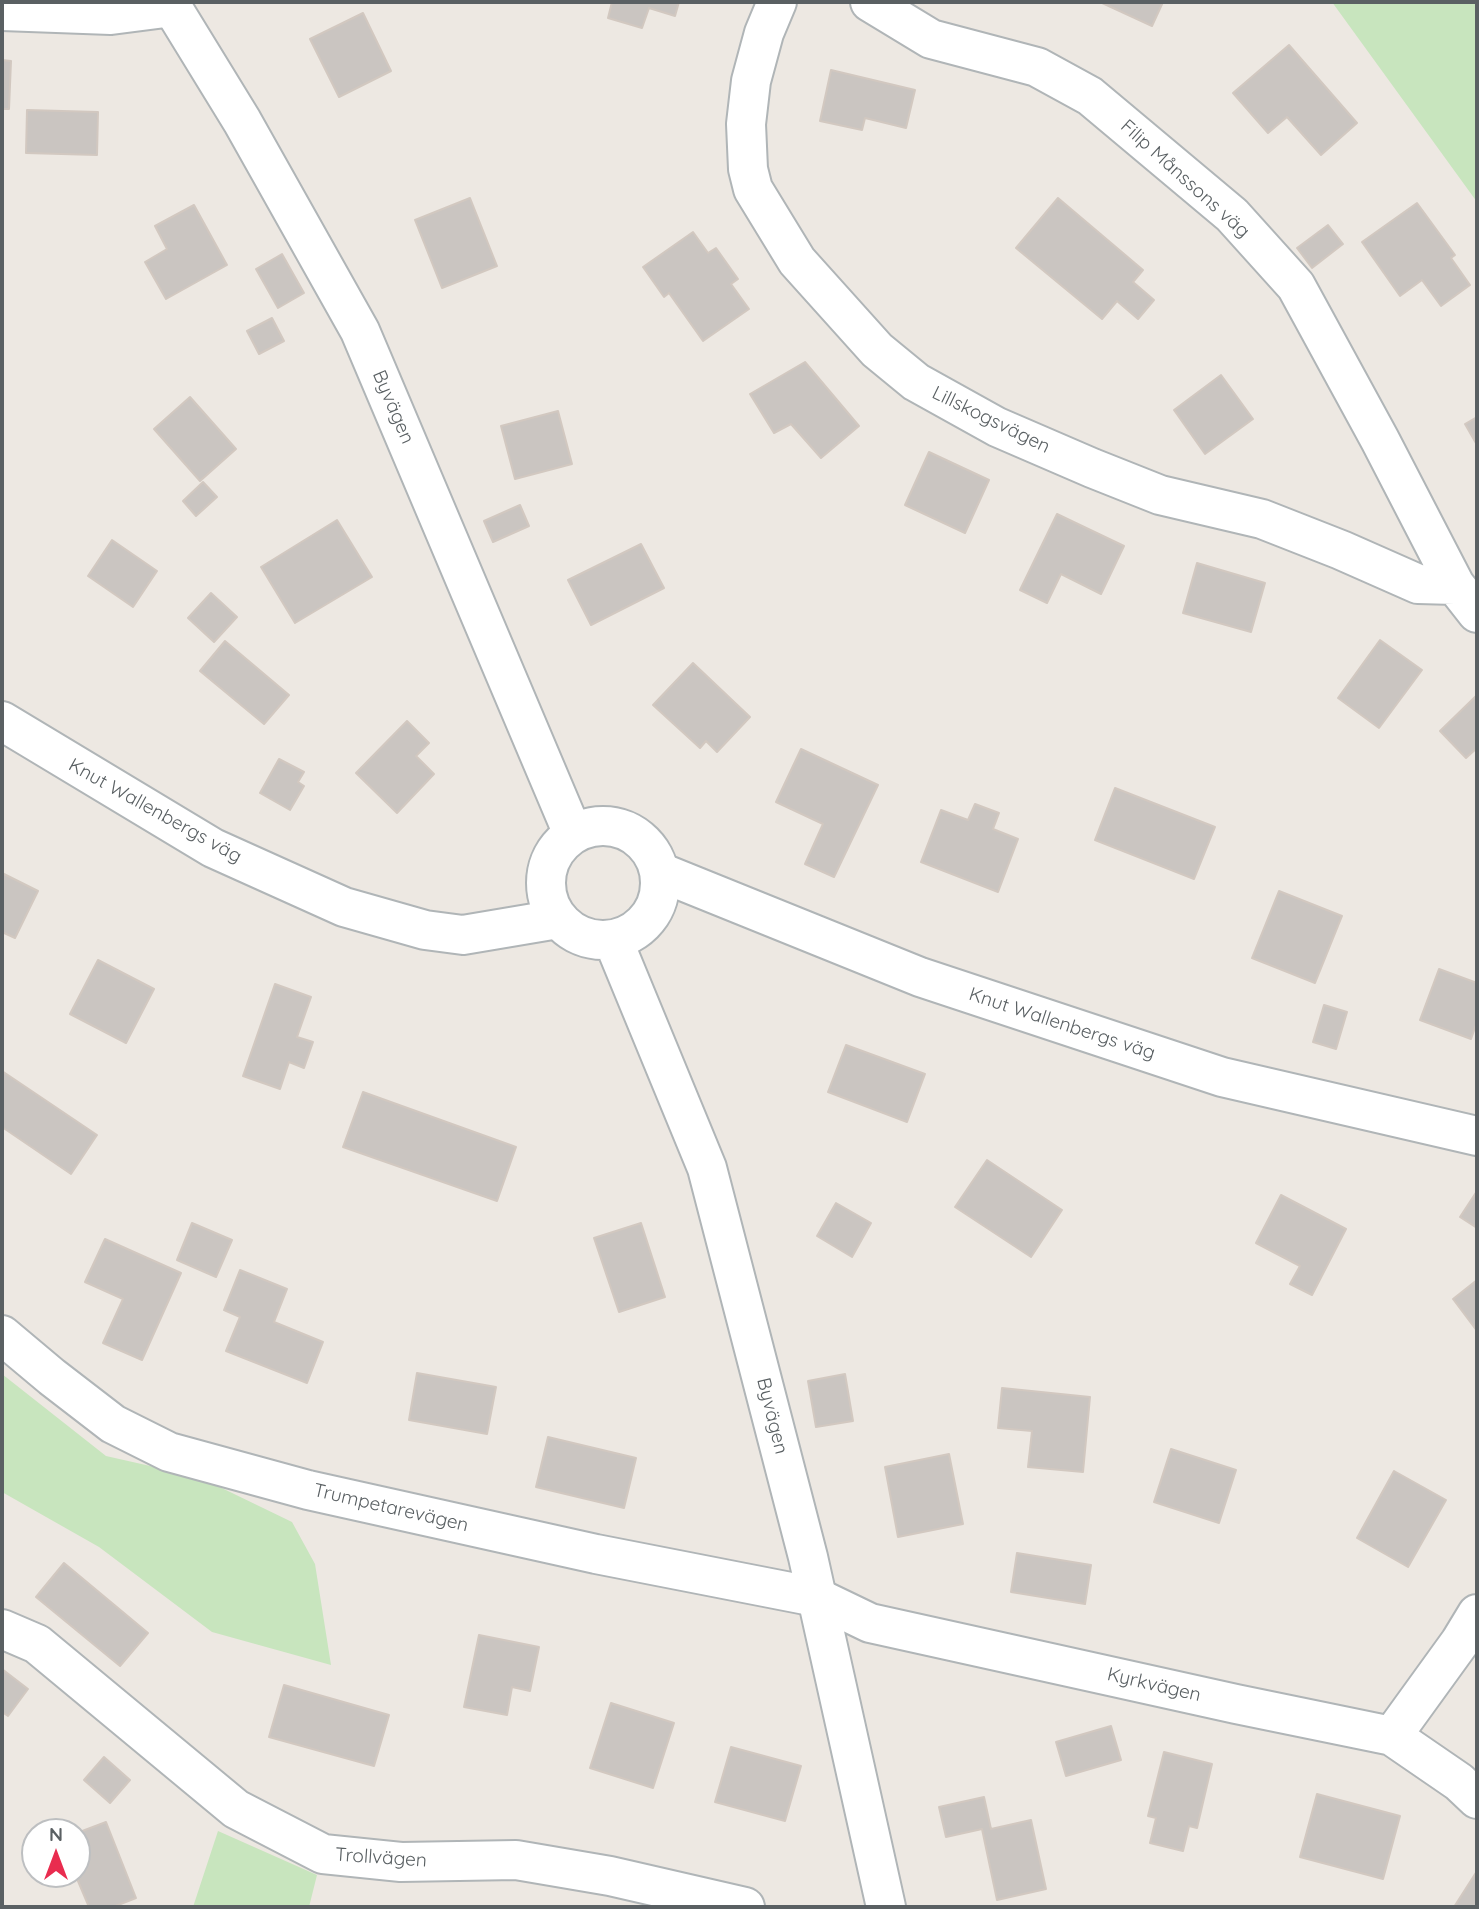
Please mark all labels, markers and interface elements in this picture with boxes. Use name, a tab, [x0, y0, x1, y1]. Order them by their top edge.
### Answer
street label: Filip Månssons väg	[1116, 115, 1254, 243]
street label: Byvägen	[367, 367, 419, 447]
street label: Lillskogsvägen	[928, 382, 1054, 458]
street label: Knut Wallenbergs väg	[64, 754, 246, 868]
street label: Knut Wallenbergs väg	[966, 983, 1158, 1065]
street label: Byvägen	[752, 1375, 792, 1457]
street label: Trumpetarevägen	[311, 1479, 471, 1537]
street label: Kyrkvägen	[1105, 1663, 1203, 1707]
north arrow	[21, 1818, 91, 1888]
text: N	[49, 1822, 63, 1846]
street label: Trollvägen	[334, 1843, 428, 1873]

